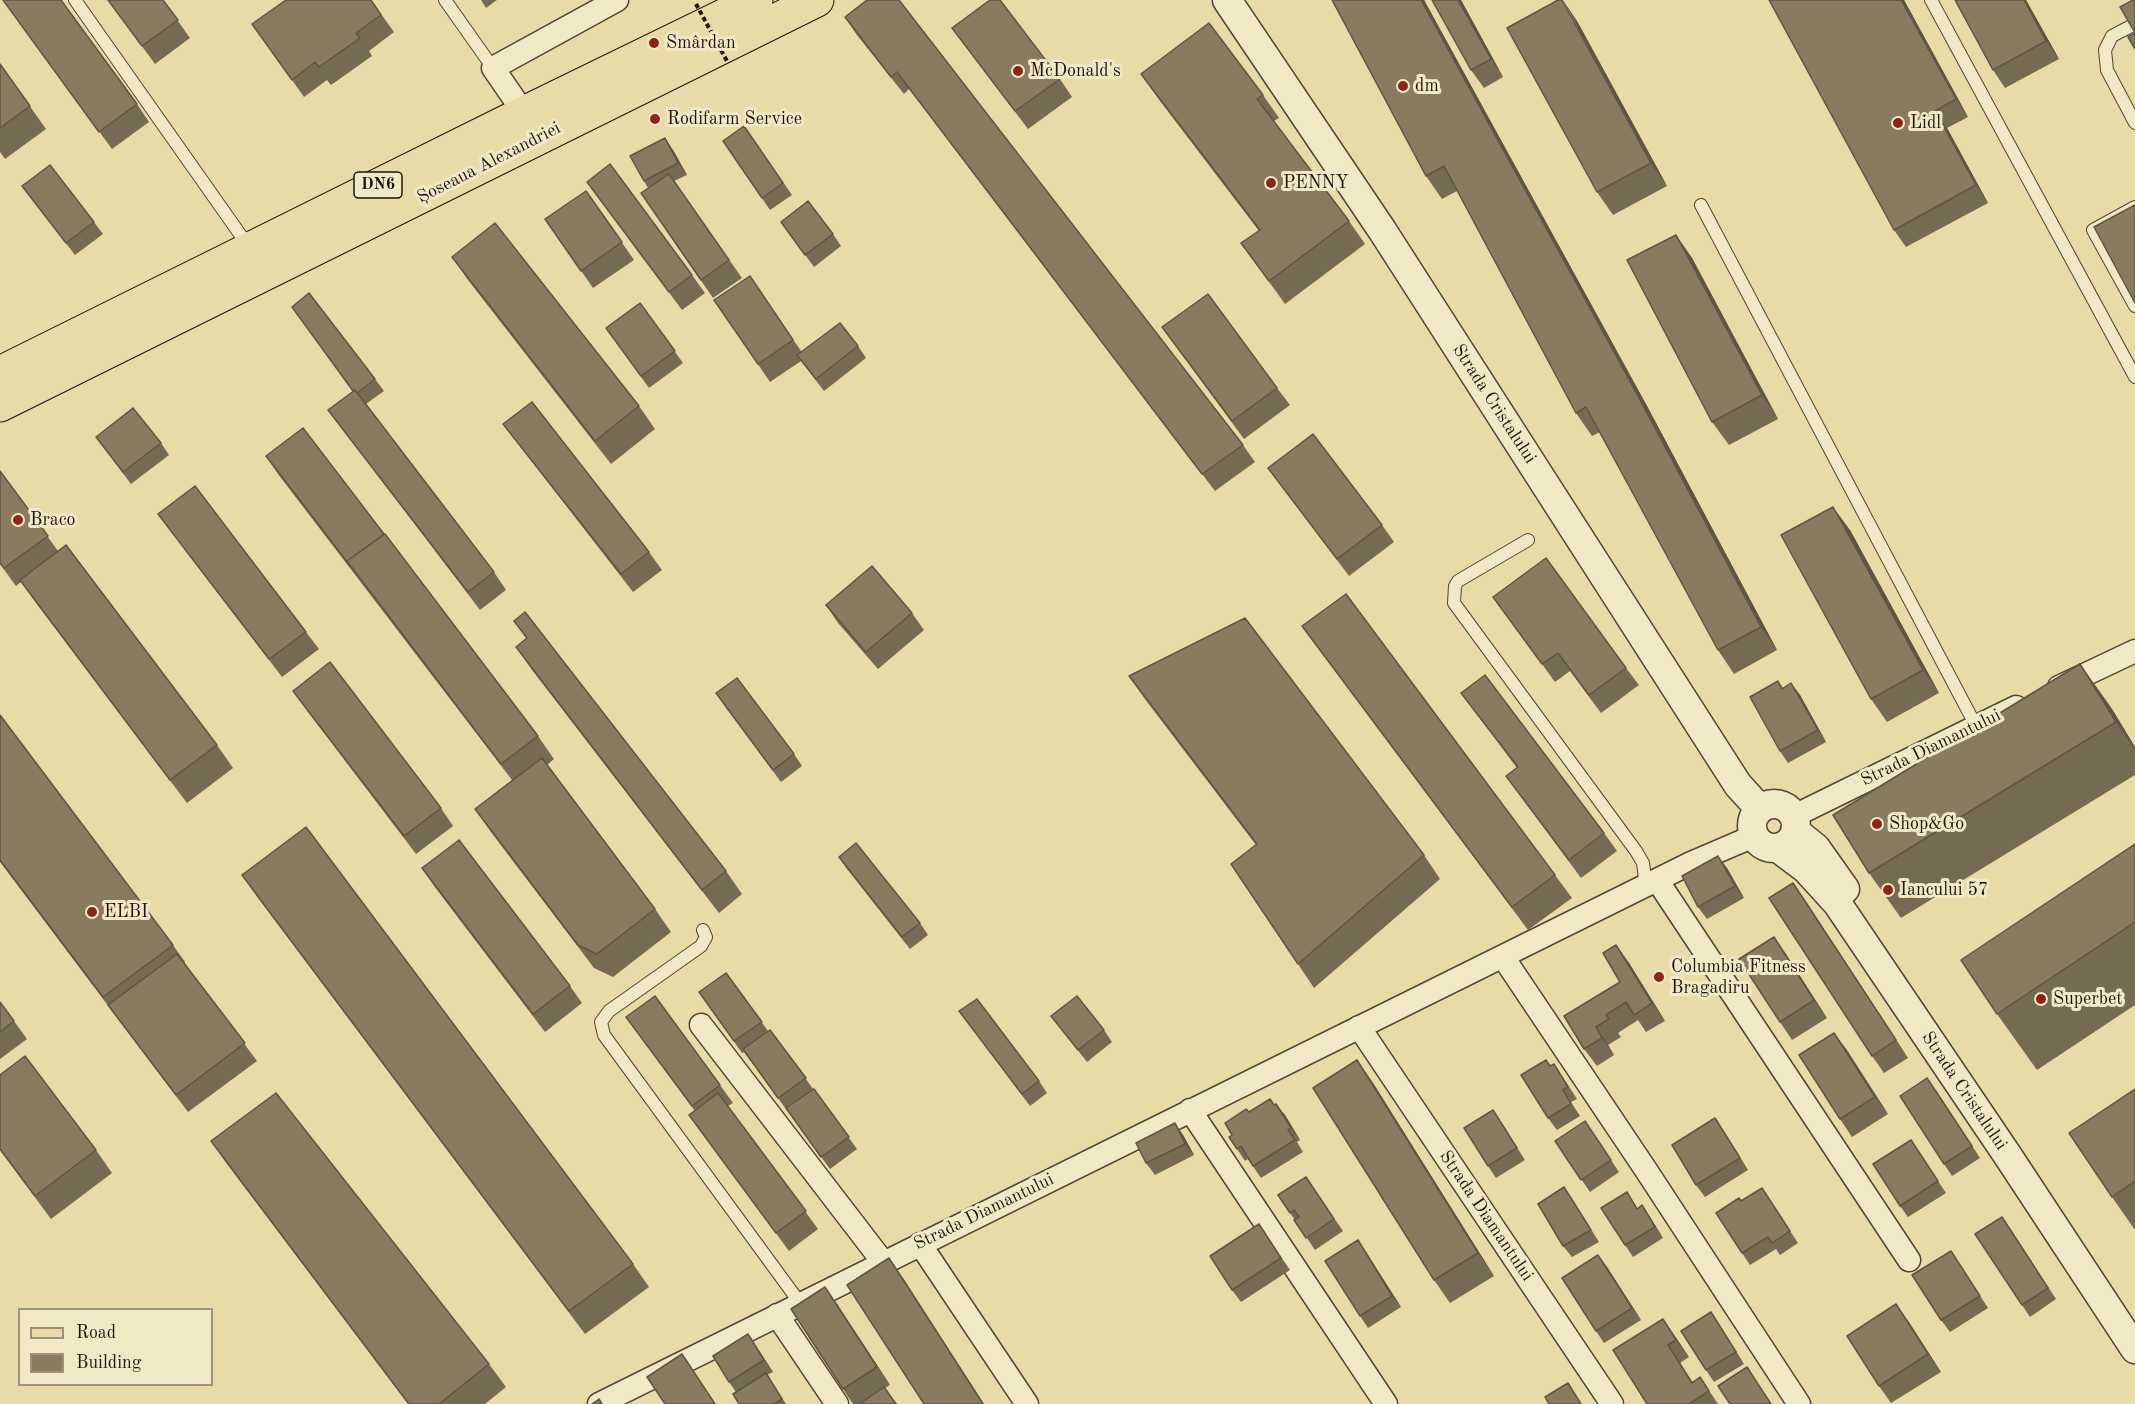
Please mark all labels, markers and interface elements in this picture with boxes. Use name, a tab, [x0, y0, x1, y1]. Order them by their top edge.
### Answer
place label: Smârdan	[666, 32, 736, 54]
marker: Smârdan	[647, 36, 661, 50]
place label: McDonald's	[1030, 60, 1121, 82]
marker: McDonald's	[1011, 64, 1025, 78]
place label: dm	[1415, 75, 1439, 97]
marker: dm	[1396, 79, 1410, 93]
place label: Rodifarm Service	[667, 108, 802, 130]
marker: Rodifarm Service	[648, 112, 662, 126]
place label: Lidl	[1910, 112, 1941, 134]
marker: Lidl	[1891, 116, 1905, 130]
street label: Șoseaua Alexandriei	[414, 117, 564, 209]
road number: DN6	[354, 172, 402, 198]
place label: PENNY	[1283, 172, 1348, 194]
marker: PENNY	[1264, 176, 1278, 190]
street label: Strada Cristalului	[1447, 340, 1541, 468]
place label: Braco	[30, 509, 75, 531]
marker: Braco	[11, 513, 25, 527]
street label: Strada Diamantului	[1858, 705, 2004, 791]
place label: Shop&Go	[1889, 813, 1964, 835]
marker: Shop&Go	[1870, 817, 1884, 831]
place label: Iancului 57	[1900, 879, 1988, 901]
marker: Iancului 57	[1881, 883, 1895, 897]
place label: ELBI	[104, 901, 148, 923]
marker: ELBI	[85, 905, 99, 919]
place label: Columbia Fitness Bragadiru	[1671, 956, 1806, 998]
marker: Columbia Fitness Bragadiru	[1652, 970, 1666, 984]
place label: Superbet	[2053, 988, 2123, 1010]
marker: Superbet	[2034, 992, 2048, 1006]
street label: Strada Cristalului	[1916, 1028, 2012, 1154]
street label: Strada Diamantului	[1434, 1147, 1538, 1285]
street label: Strada Diamantului	[911, 1169, 1057, 1255]
legend	[18, 1308, 213, 1386]
text: Road	[76, 1324, 116, 1342]
text: Building	[76, 1354, 141, 1372]

